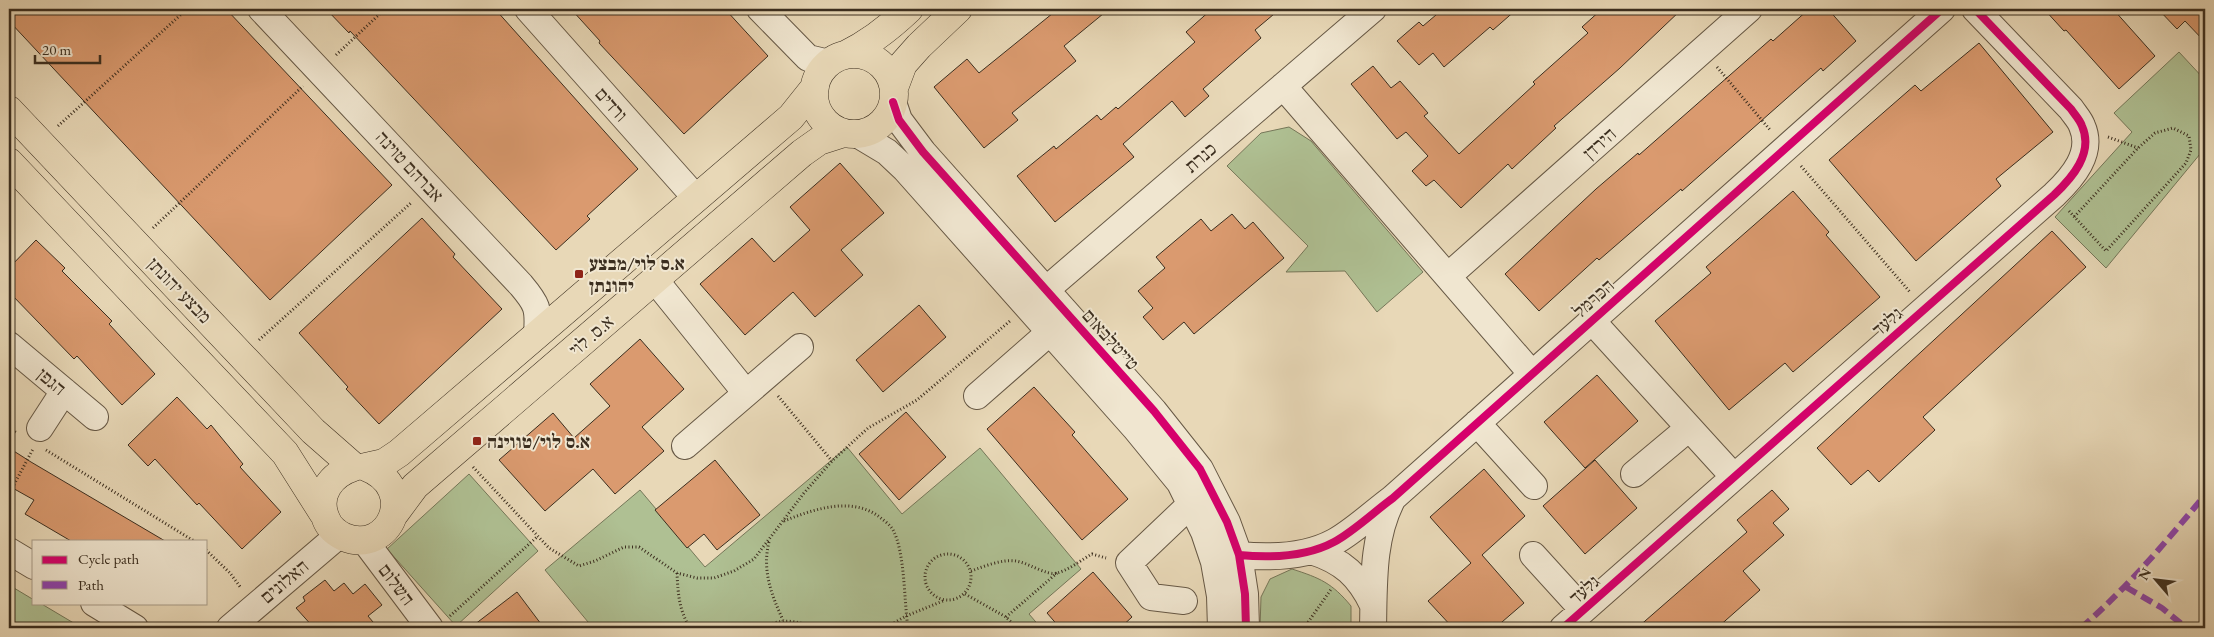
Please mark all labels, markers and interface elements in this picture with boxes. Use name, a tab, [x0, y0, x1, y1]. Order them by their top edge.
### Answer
scale bar	[35, 32, 100, 64]
text: 20 m	[42, 40, 71, 59]
street label: ורדים	[590, 82, 634, 127]
street label: הירדן	[1577, 122, 1621, 165]
street label: אברהם טוינה	[370, 125, 449, 208]
street label: כנרת	[1179, 137, 1222, 178]
place label: א.ס לוי/מבצע יהונתן	[589, 251, 685, 298]
street label: מבצע יהונתן	[142, 252, 217, 329]
marker: א.ס לוי/מבצע יהונתן	[573, 268, 585, 280]
street label: הכרמל	[1567, 273, 1619, 324]
street label: גלעד	[1867, 301, 1908, 342]
street label: טייטלבאום	[1076, 303, 1145, 375]
street label: א.ס. לוי	[564, 309, 619, 362]
street label: הגפן	[32, 362, 71, 401]
place label: א.ס לוי/טווינה	[487, 429, 590, 454]
marker: א.ס לוי/טווינה	[471, 435, 483, 447]
legend	[32, 540, 208, 604]
text: Cycle path	[78, 549, 140, 568]
street label: האלונים	[255, 554, 314, 609]
north arrow	[2132, 554, 2182, 604]
street label: השלום	[373, 558, 421, 610]
text: N	[2134, 564, 2155, 583]
street label: גלעד	[1564, 569, 1605, 610]
text: Path	[78, 575, 104, 594]

